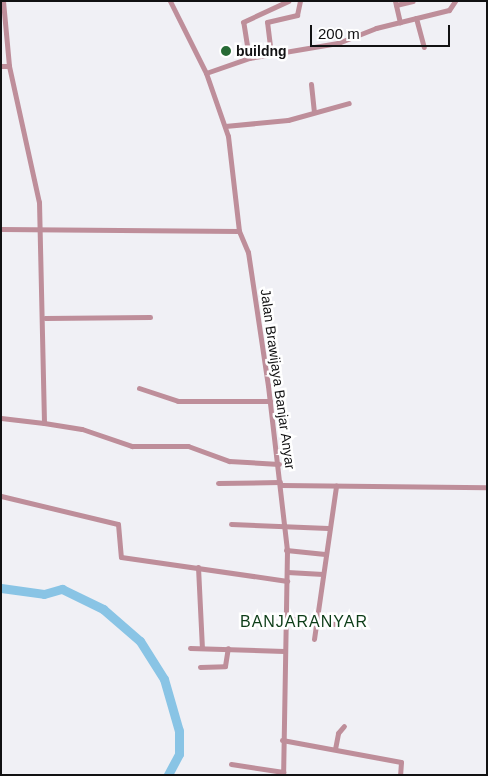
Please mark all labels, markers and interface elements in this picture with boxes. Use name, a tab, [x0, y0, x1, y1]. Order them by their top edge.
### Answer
scale bar	[313, 15, 453, 47]
text: 200 m	[318, 25, 360, 42]
place label: buildng	[236, 43, 287, 59]
marker: buildng	[220, 45, 232, 57]
street label: Jalan Brawijaya Banjar Anyar	[257, 287, 299, 471]
district label: BANJARANYAR	[239, 612, 369, 632]

